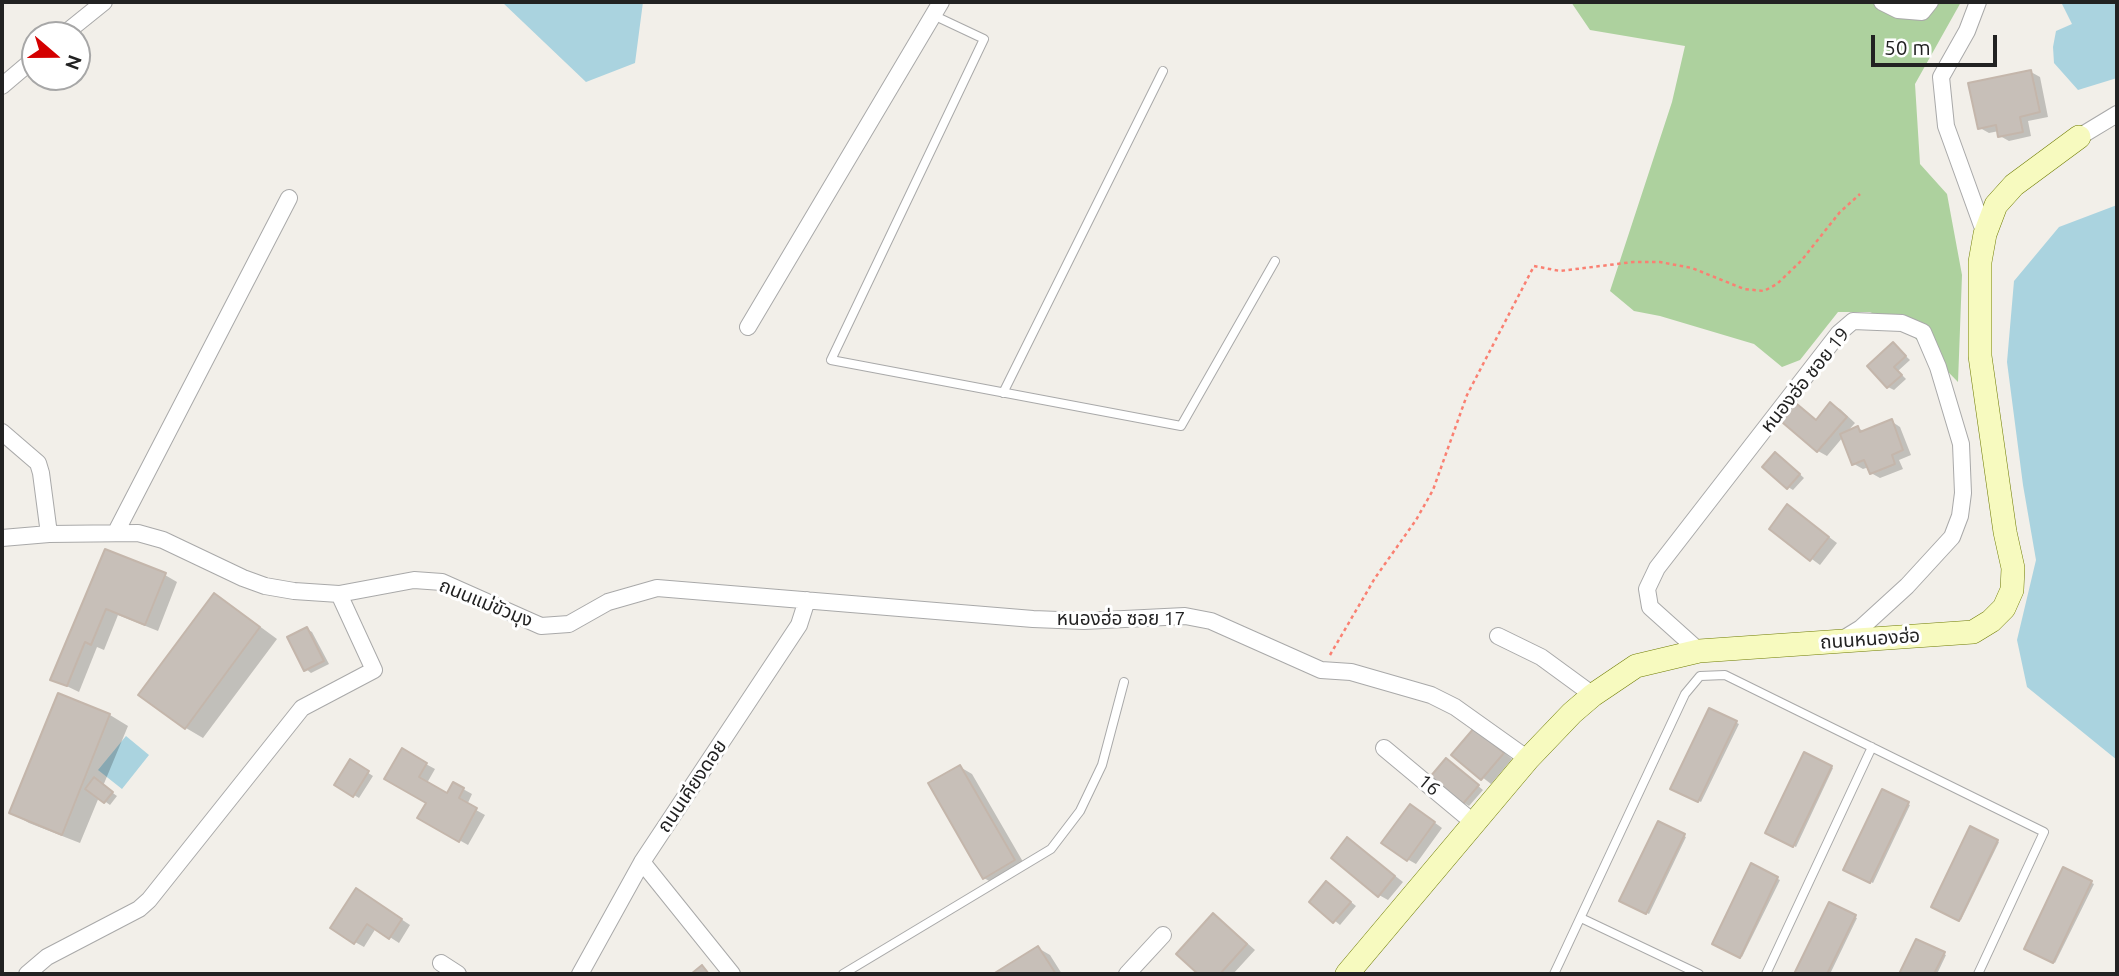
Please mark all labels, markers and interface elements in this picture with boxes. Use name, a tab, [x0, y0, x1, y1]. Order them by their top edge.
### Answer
north arrow	[21, 21, 91, 91]
scale bar	[1874, 21, 2000, 65]
text: 50 m	[1884, 35, 1931, 59]
text: N	[61, 52, 87, 73]
street label: หนองฮ่อ ซอย 19	[1756, 323, 1854, 437]
street label: ถนนแม่ขัวมุง	[436, 574, 536, 632]
street label: หนองฮ่อ ซอย 17	[1057, 608, 1185, 630]
street label: ถนนหนองฮ่อ	[1819, 624, 1921, 654]
street label: ถนนเคียงดอย	[653, 735, 731, 837]
street label: 16	[1413, 769, 1445, 801]

